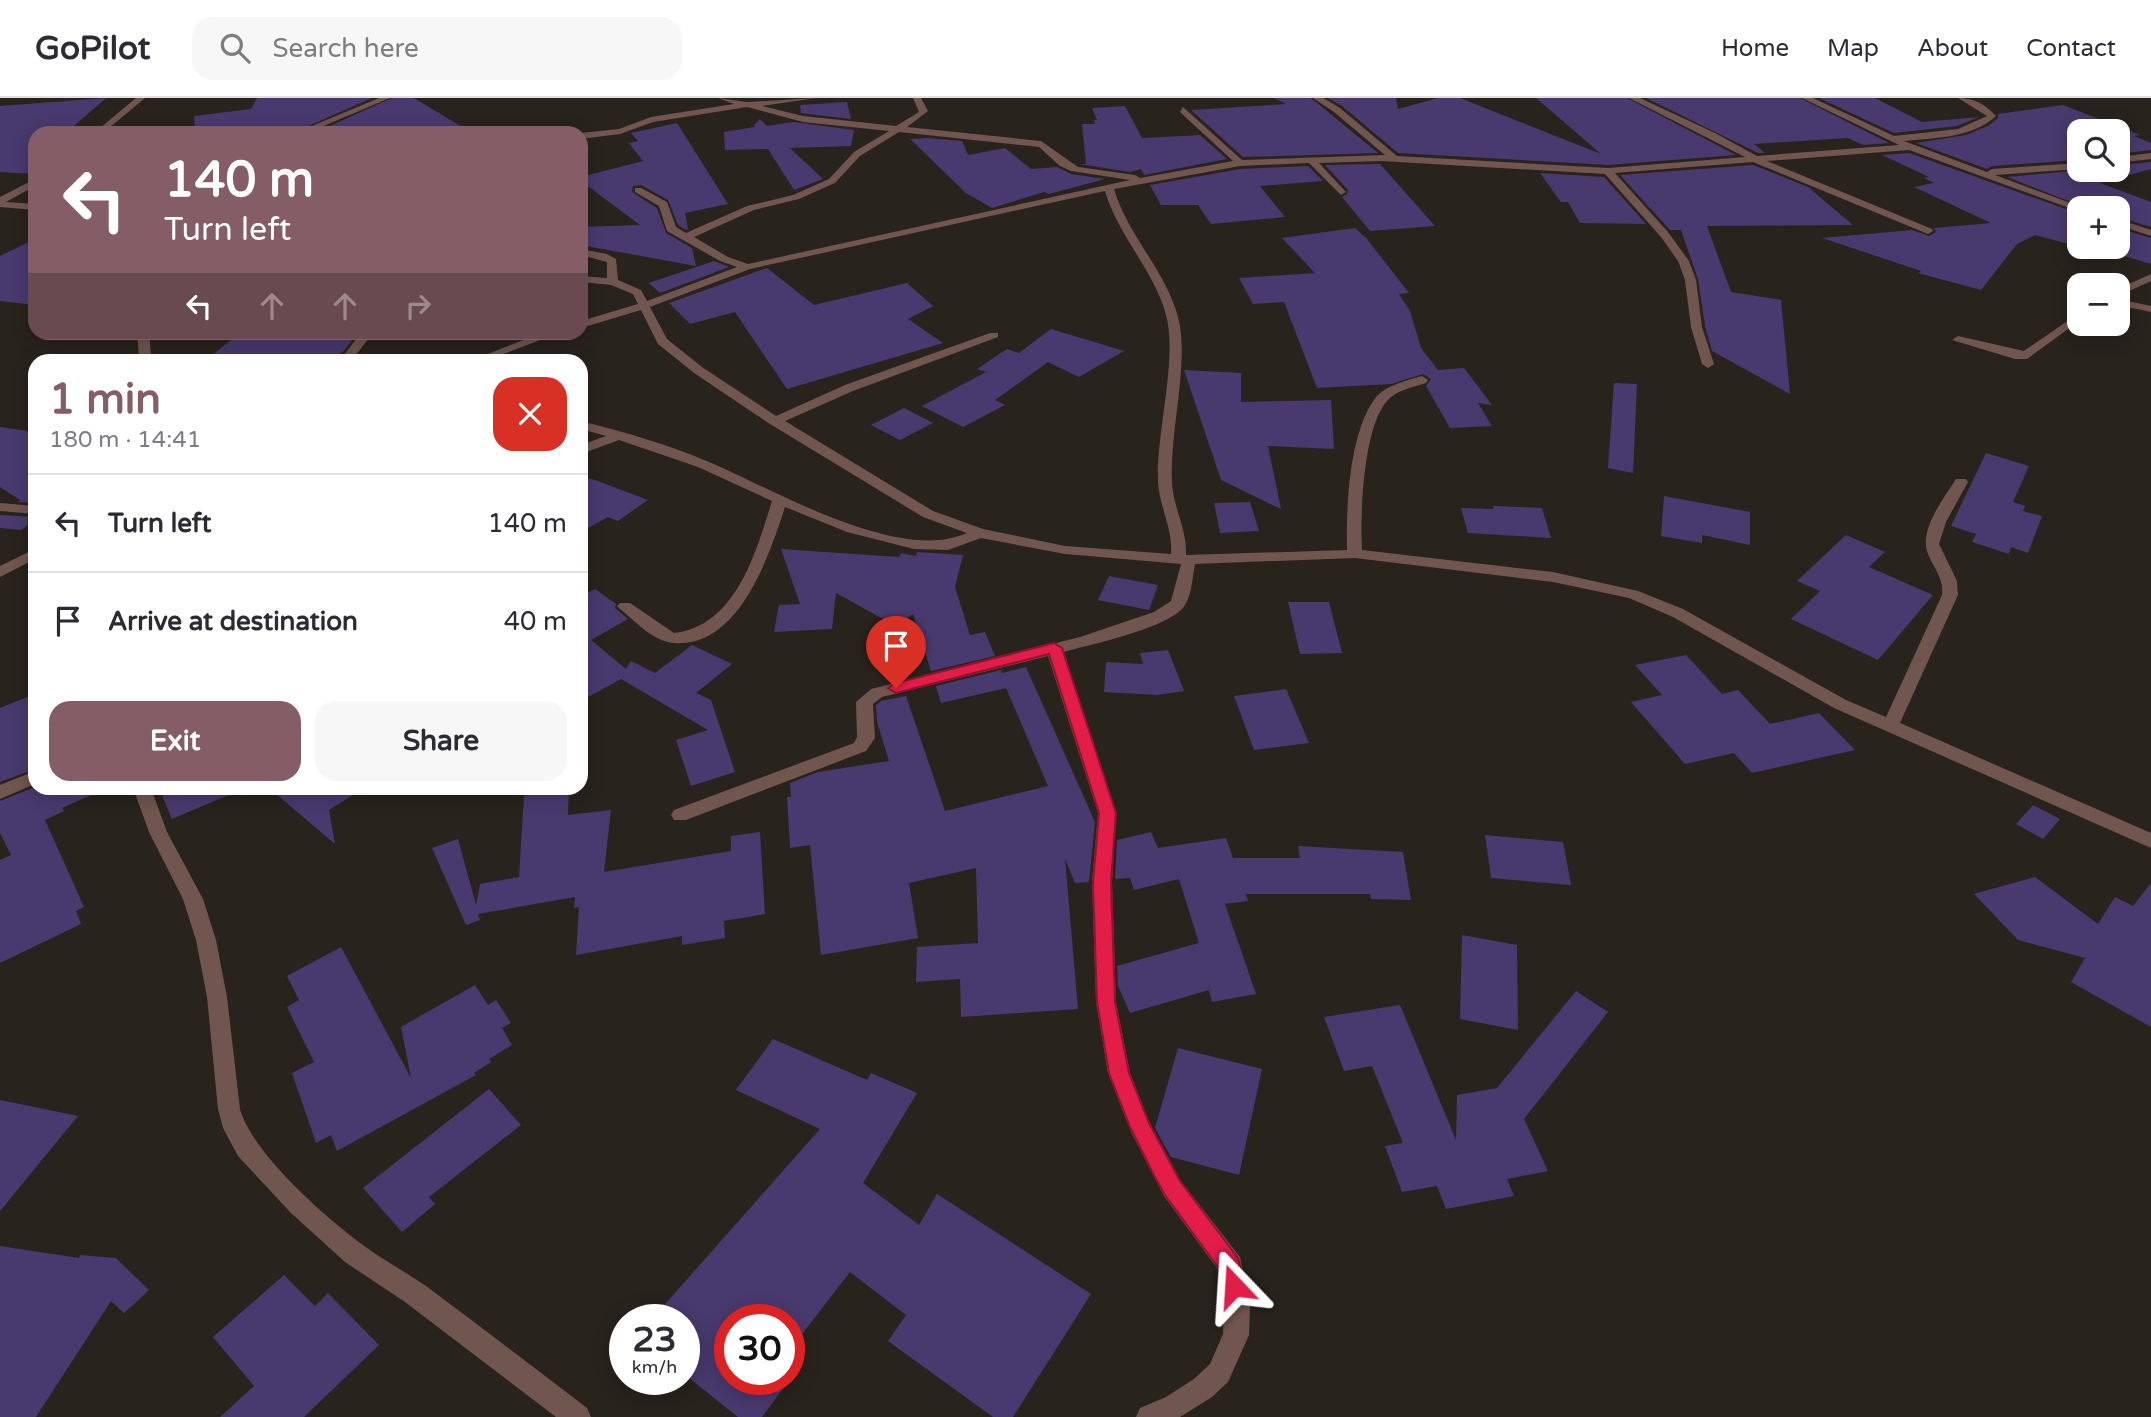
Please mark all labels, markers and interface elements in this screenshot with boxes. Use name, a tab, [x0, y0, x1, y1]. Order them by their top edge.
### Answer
search box	[192, 17, 682, 80]
text: GoPilot	[35, 29, 150, 68]
icon: search	[216, 29, 254, 67]
text: Search here	[272, 33, 419, 64]
text: Home	[1721, 34, 1789, 63]
text: Map	[1827, 34, 1879, 63]
text: About	[1917, 34, 1988, 63]
text: Contact	[2026, 34, 2116, 63]
map controls	[2067, 119, 2130, 336]
button: search	[2067, 119, 2130, 182]
text: 140 m	[164, 151, 314, 210]
icon: left	[49, 154, 140, 245]
button: +	[2067, 196, 2130, 259]
text: Turn left	[164, 211, 291, 249]
button: −	[2067, 273, 2130, 336]
icon: left	[180, 287, 218, 325]
icon: ahead	[253, 287, 291, 325]
icon: ahead	[326, 287, 364, 325]
icon: right	[399, 287, 437, 325]
text: 1 min	[49, 374, 161, 425]
button: close	[493, 377, 567, 451]
text: 180 m · 14:41	[49, 426, 201, 454]
icon: left	[49, 504, 87, 542]
text: Turn left	[108, 508, 211, 539]
text: 140 m	[487, 508, 567, 539]
icon: arrive	[49, 602, 87, 640]
text: Arrive at destination	[108, 606, 358, 637]
text: 40 m	[504, 606, 567, 637]
pin	[866, 616, 926, 688]
icon: arrive	[877, 627, 915, 665]
button: Exit	[49, 701, 301, 781]
button: Share	[315, 701, 567, 781]
position arrow	[1197, 1249, 1271, 1323]
speed limit sign: 30	[714, 1304, 805, 1395]
text: 23	[633, 1319, 676, 1361]
text: km/h	[632, 1356, 677, 1378]

